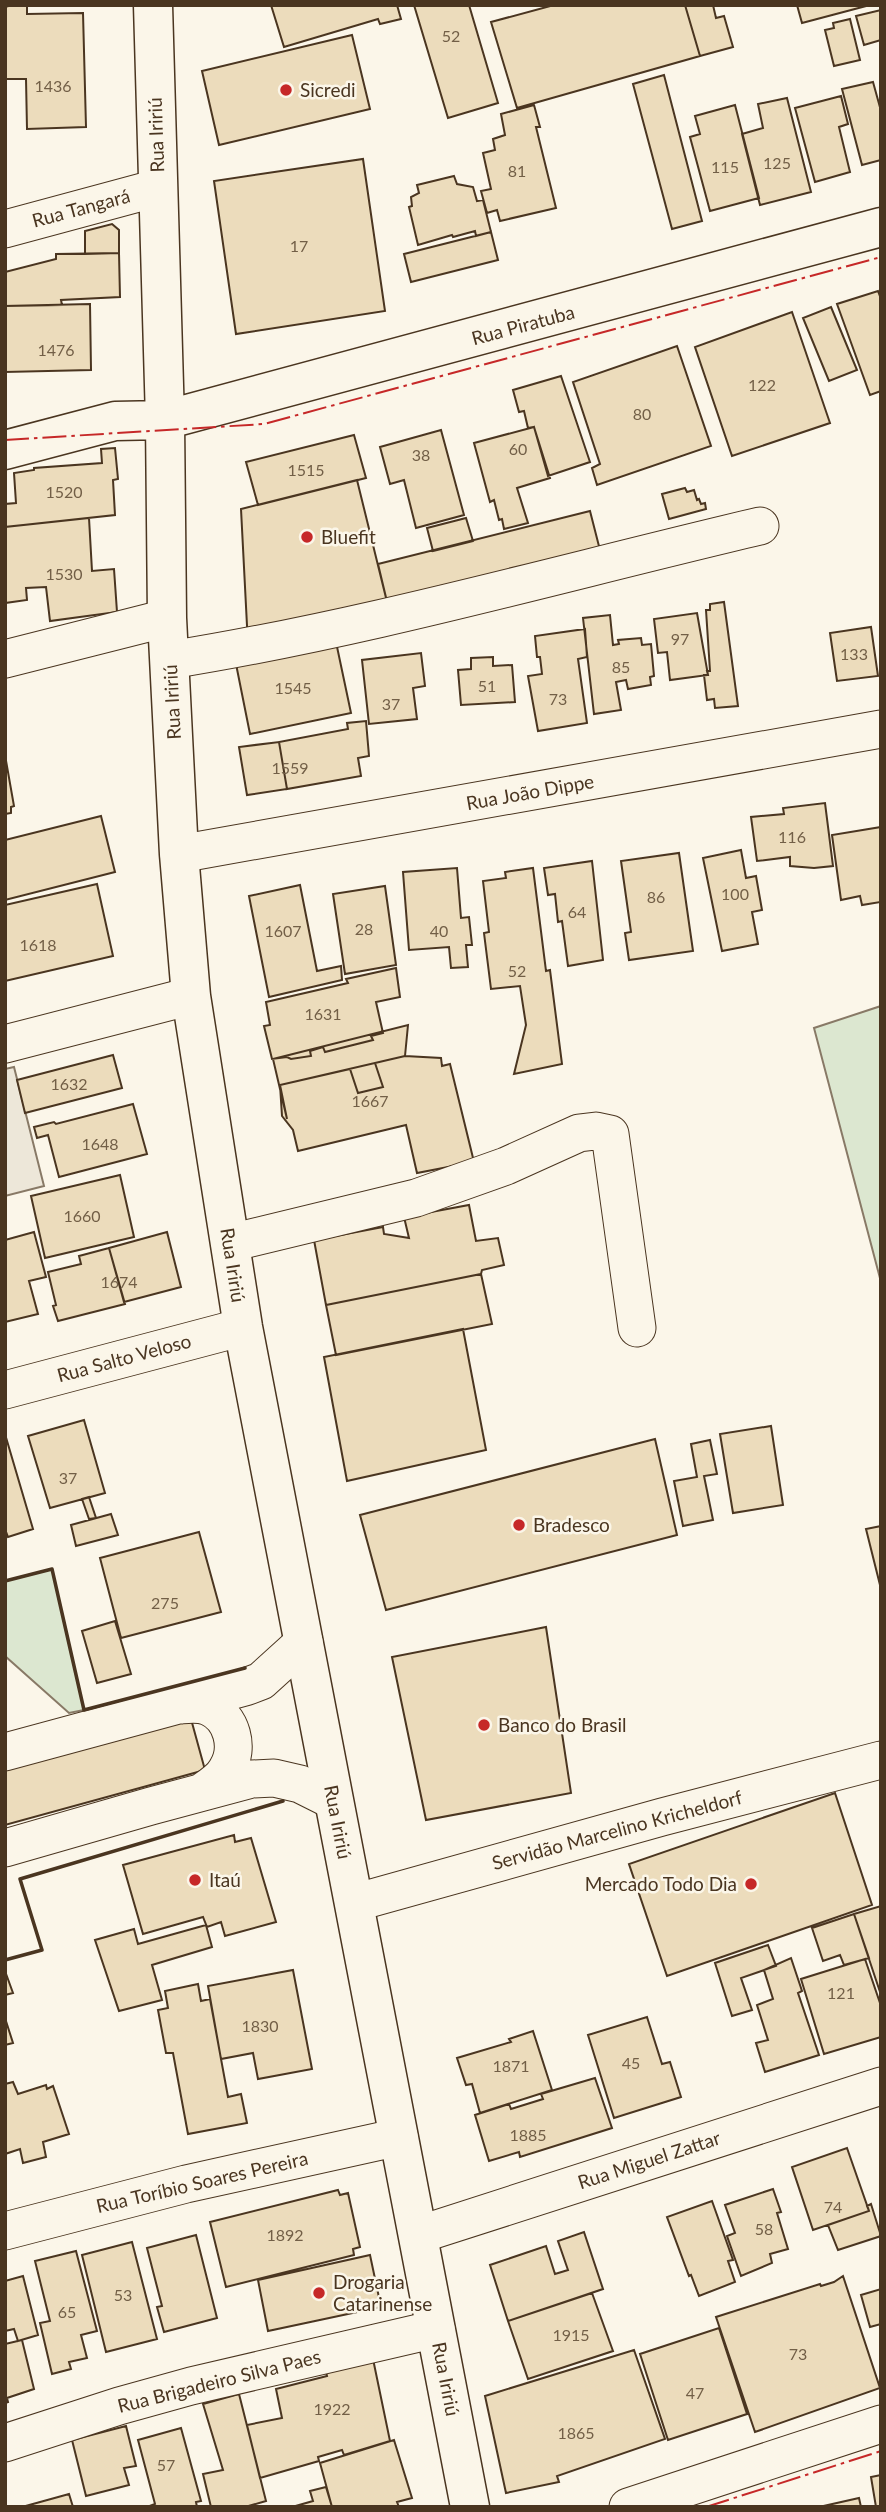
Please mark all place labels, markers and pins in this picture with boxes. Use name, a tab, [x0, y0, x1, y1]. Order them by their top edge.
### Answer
place label: Sicredi	[300, 78, 356, 101]
marker: Sicredi	[278, 82, 294, 98]
place label: Bluefit	[321, 525, 376, 548]
marker: Bluefit	[299, 529, 315, 545]
place label: Bradesco	[533, 1513, 610, 1536]
marker: Bradesco	[511, 1517, 527, 1533]
place label: Banco do Brasil	[498, 1713, 627, 1736]
marker: Banco do Brasil	[476, 1717, 492, 1733]
place label: Itaú	[209, 1868, 241, 1891]
marker: Itaú	[187, 1872, 203, 1888]
place label: Mercado Todo Dia	[585, 1872, 737, 1895]
marker: Mercado Todo Dia	[743, 1876, 759, 1892]
place label: Drogaria Catarinense	[333, 2270, 432, 2315]
marker: Drogaria Catarinense	[311, 2285, 327, 2301]

